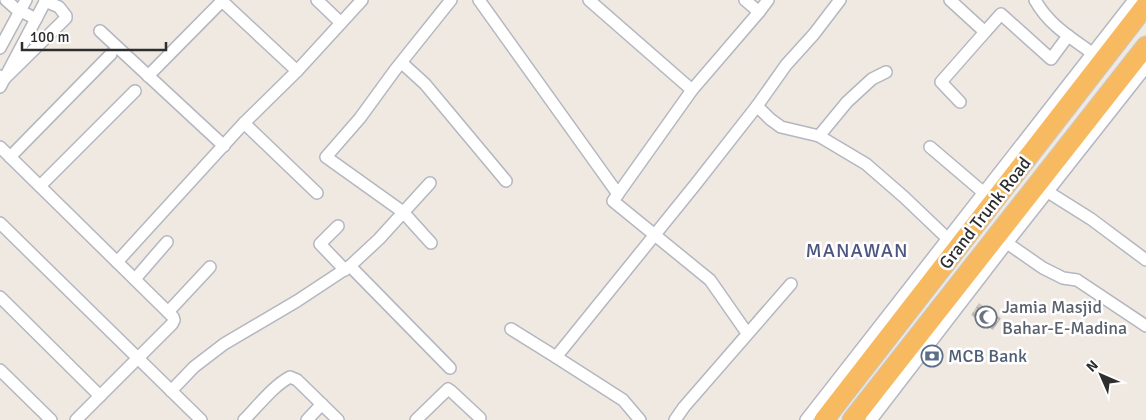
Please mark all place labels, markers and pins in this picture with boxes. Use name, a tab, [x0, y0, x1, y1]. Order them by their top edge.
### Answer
place label: Jamia Masjid Bahar-E-Madina	[1002, 296, 1127, 339]
mosque icon: Jamia Masjid Bahar-E-Madina	[974, 305, 998, 329]
bank icon: MCB Bank	[920, 344, 944, 368]
place label: MCB Bank	[948, 345, 1027, 367]

